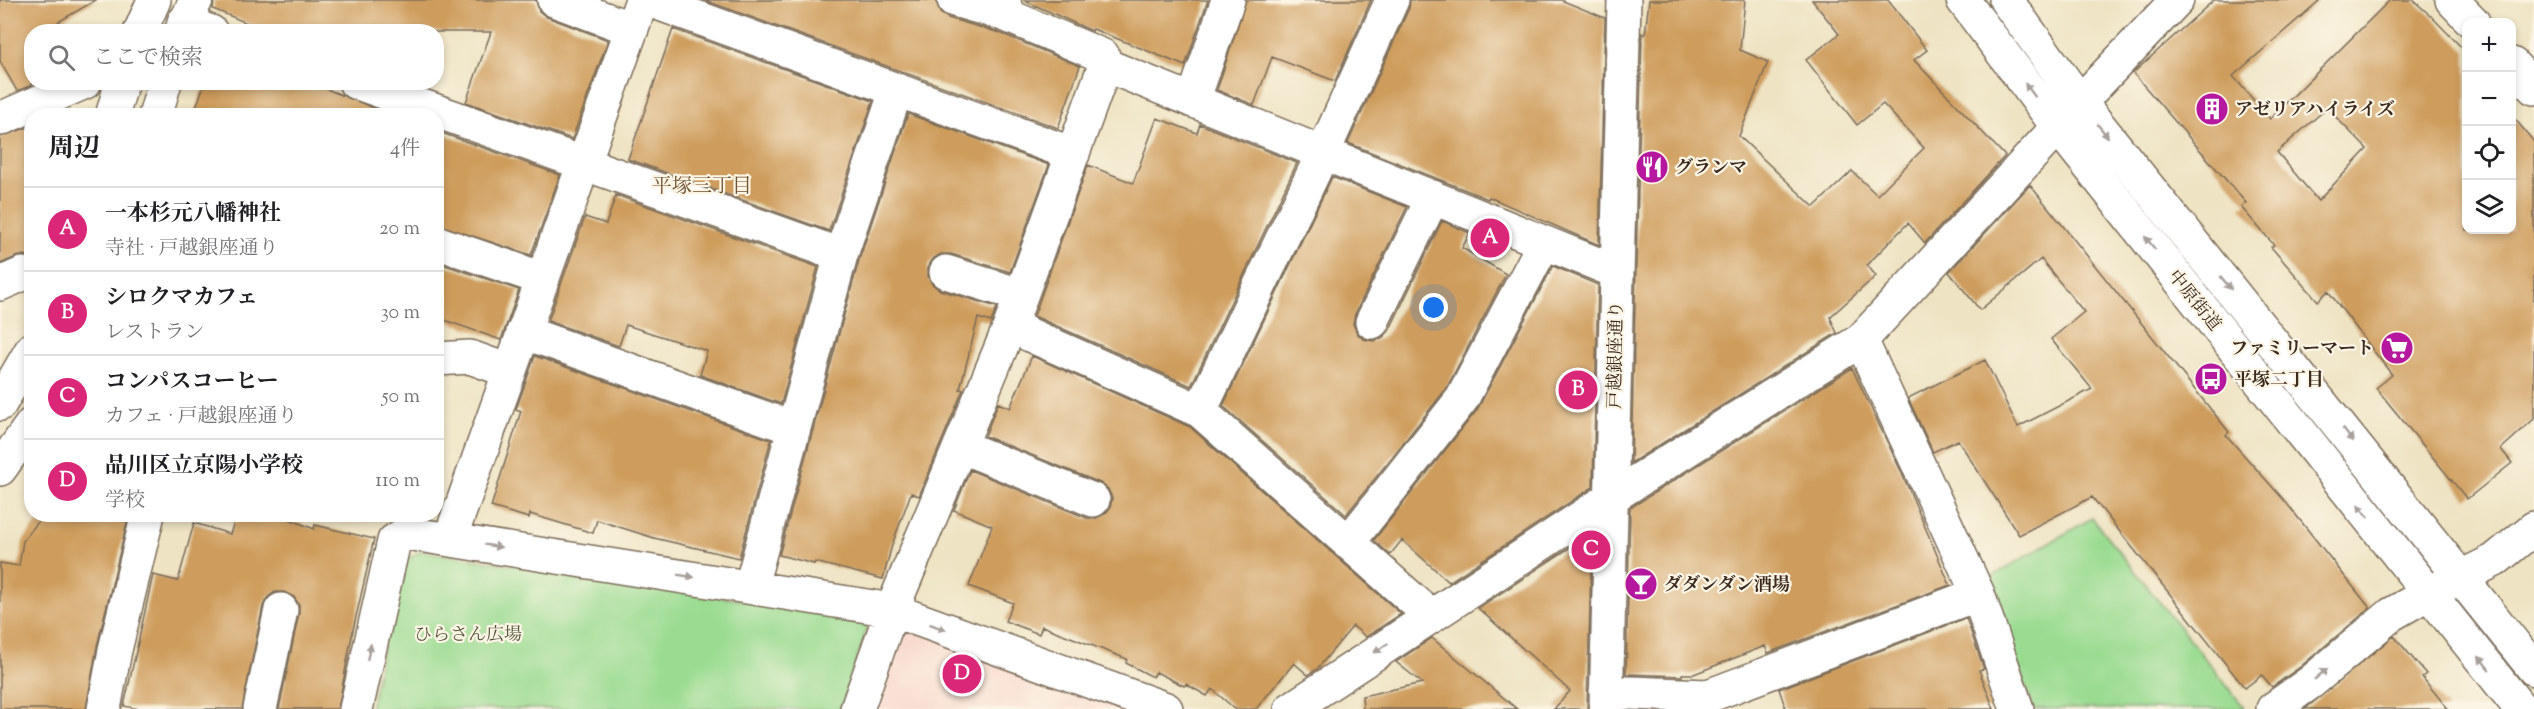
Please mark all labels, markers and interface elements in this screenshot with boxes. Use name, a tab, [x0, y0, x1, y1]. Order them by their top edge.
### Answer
map controls	[2462, 18, 2516, 234]
button: +	[2462, 18, 2516, 72]
search box	[24, 24, 444, 90]
icon: search	[45, 41, 78, 74]
text: ここで検索	[93, 43, 203, 75]
button: −	[2462, 72, 2516, 126]
one-way arrow	[2024, 82, 2036, 97]
building icon: アゼリアハイライズ	[2194, 91, 2230, 127]
place label: アゼリアハイライズ	[2235, 98, 2395, 124]
one-way arrow	[2097, 123, 2110, 139]
button: locate	[2462, 126, 2516, 180]
text: 周辺	[48, 131, 100, 168]
text: 4件	[390, 135, 420, 164]
restaurant icon: グランマ	[1634, 149, 1670, 185]
place label: グランマ	[1675, 156, 1747, 182]
district label: 平塚三丁目	[652, 173, 752, 202]
button: layers	[2462, 180, 2516, 234]
text: 一本杉元八幡神社	[105, 199, 281, 231]
text: A	[59, 215, 76, 244]
text: 20 m	[379, 215, 420, 244]
pin: A	[1470, 216, 1510, 260]
text: 寺社 · 戸越銀座通り	[105, 235, 279, 264]
one-way arrow	[2144, 236, 2157, 251]
street label: 中原街道	[2161, 265, 2226, 337]
one-way arrow	[2219, 275, 2232, 291]
text: シロクマカフェ	[105, 283, 258, 315]
your location	[1419, 293, 1448, 322]
text: B	[61, 299, 74, 328]
text: 30 m	[381, 299, 420, 328]
street label: 戸越銀座通り	[1603, 301, 1631, 409]
text: レストラン	[105, 319, 204, 348]
supermarket icon: ファミリーマート	[2379, 330, 2415, 366]
place label: ファミリーマート	[2230, 337, 2374, 363]
bus stop icon: 平塚二丁目	[2193, 361, 2229, 397]
text: コンパスコーヒー	[105, 367, 279, 399]
pin: B	[1558, 368, 1598, 412]
place label: 平塚二丁目	[2234, 368, 2324, 394]
text: C	[59, 383, 76, 412]
text: 50 m	[382, 383, 420, 412]
text: カフェ · 戸越銀座通り	[105, 403, 298, 432]
one-way arrow	[2341, 428, 2353, 443]
text: 品川区立京陽小学校	[105, 451, 303, 483]
text: D	[60, 467, 75, 496]
text: 110 m	[375, 467, 420, 496]
text: 学校	[105, 487, 145, 516]
one-way arrow	[2356, 503, 2369, 519]
pin: C	[1572, 528, 1610, 572]
one-way arrow	[484, 541, 503, 550]
bar icon: ダダンダン酒場	[1623, 566, 1659, 602]
one-way arrow	[676, 572, 695, 581]
place label: ダダンダン酒場	[1664, 573, 1790, 599]
one-way arrow	[929, 622, 947, 632]
park label: ひらさん広場	[414, 623, 522, 649]
one-way arrow	[365, 642, 374, 661]
one-way arrow	[1374, 642, 1390, 654]
pin: D	[942, 652, 982, 696]
one-way arrow	[2479, 656, 2491, 671]
one-way arrow	[2313, 669, 2328, 681]

